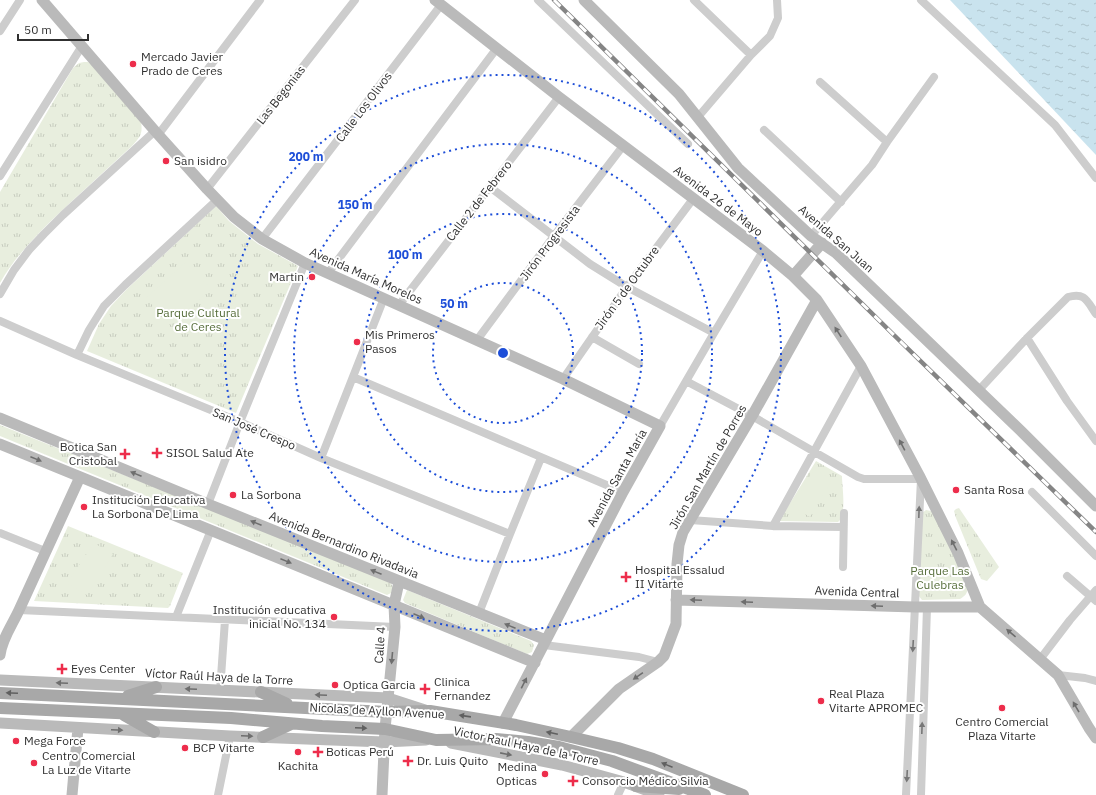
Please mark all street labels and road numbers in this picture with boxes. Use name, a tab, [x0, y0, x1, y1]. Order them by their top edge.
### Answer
street label: Las Begonias	[253, 62, 308, 127]
street label: Calle Los Olivos	[332, 68, 395, 145]
street label: Calle 2 de Febrero	[442, 157, 515, 244]
street label: Avenida 26 de Mayo	[671, 162, 766, 239]
street label: Jirón Progresista	[516, 202, 583, 283]
street label: Avenida San Juan	[796, 202, 877, 275]
street label: Jirón 5 de Octubre	[591, 243, 662, 332]
street label: Avenida María Morelos	[307, 244, 425, 307]
street label: Jirón San Martín de Porres	[666, 402, 750, 532]
street label: San José Crespo	[210, 404, 298, 453]
street label: Avenida Santa María	[583, 426, 650, 529]
street label: Avenida Bernardino Rivadavia	[267, 508, 422, 582]
street label: Avenida Central	[814, 583, 900, 600]
street label: Calle 4	[371, 626, 388, 664]
street label: Víctor Raúl Haya de la Torre	[145, 665, 294, 688]
street label: Nicolas de Ayllon Avenue	[309, 699, 445, 722]
street label: Victor Raul Haya de la Torre	[452, 723, 601, 768]

